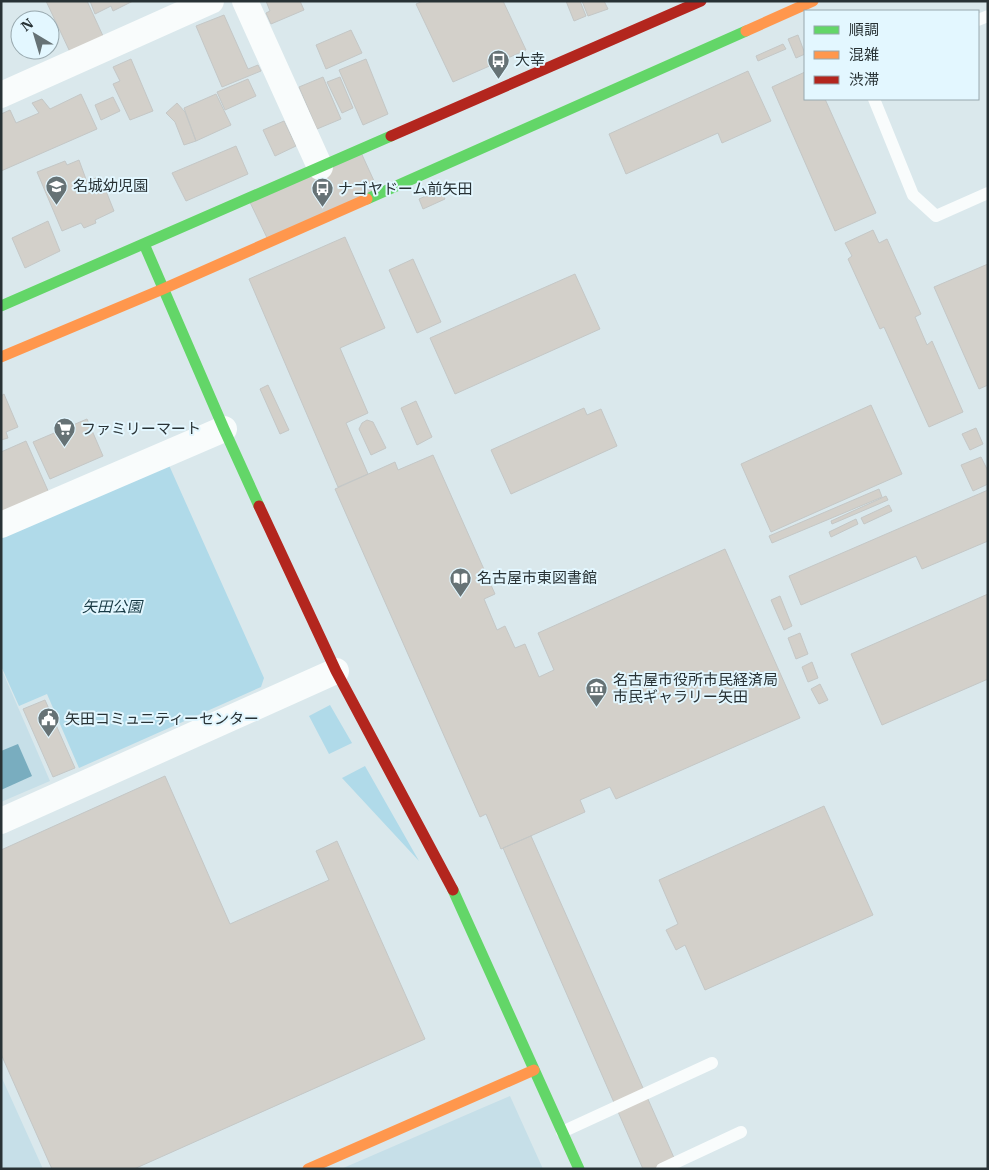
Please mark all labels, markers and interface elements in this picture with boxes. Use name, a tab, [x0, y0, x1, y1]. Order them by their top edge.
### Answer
north arrow	[10, 10, 60, 60]
legend	[804, 10, 979, 100]
text: N	[17, 14, 37, 35]
text: 順調	[849, 20, 879, 39]
text: 混雑	[849, 45, 879, 64]
bus stop icon: 大幸	[487, 48, 511, 79]
place label: 大幸	[515, 50, 545, 69]
text: 渋滞	[849, 70, 879, 89]
school or university icon: 名城幼児園	[45, 174, 69, 205]
place label: 名城幼児園	[73, 176, 148, 195]
bus stop icon: ナゴヤドーム前矢田	[310, 177, 334, 208]
place label: ナゴヤドーム前矢田	[338, 179, 473, 198]
supermarket icon: ファミリーマート	[53, 417, 77, 448]
place label: ファミリーマート	[81, 419, 201, 438]
library icon: 名古屋市東図書館	[449, 566, 473, 597]
place label: 名古屋市東図書館	[477, 568, 597, 587]
park label: 矢田公園	[82, 597, 144, 616]
place label: 名古屋市役所市民経済局 市民ギャラリー矢田	[613, 670, 778, 706]
museum icon: 名古屋市役所市民経済局 市民ギャラリー矢田	[585, 677, 609, 708]
public building icon: 矢田コミュニティーセンター	[37, 707, 61, 738]
place label: 矢田コミュニティーセンター	[65, 709, 259, 728]

